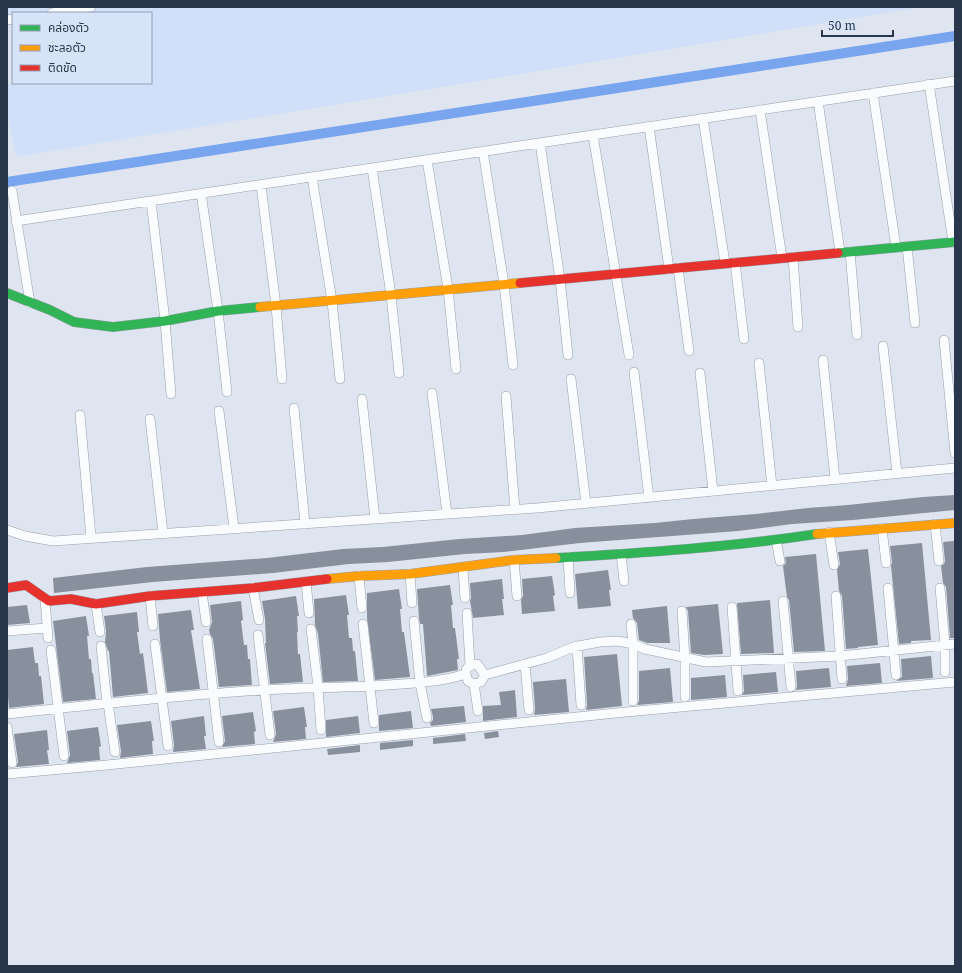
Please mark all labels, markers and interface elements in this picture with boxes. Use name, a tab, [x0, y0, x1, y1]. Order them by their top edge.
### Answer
legend	[12, 12, 152, 84]
scale bar	[822, 12, 893, 38]
text: 50 m	[828, 17, 856, 34]
text: คล่องตัว	[48, 19, 89, 36]
text: ชะลอตัว	[48, 39, 86, 56]
text: ติดขัด	[48, 59, 77, 76]

